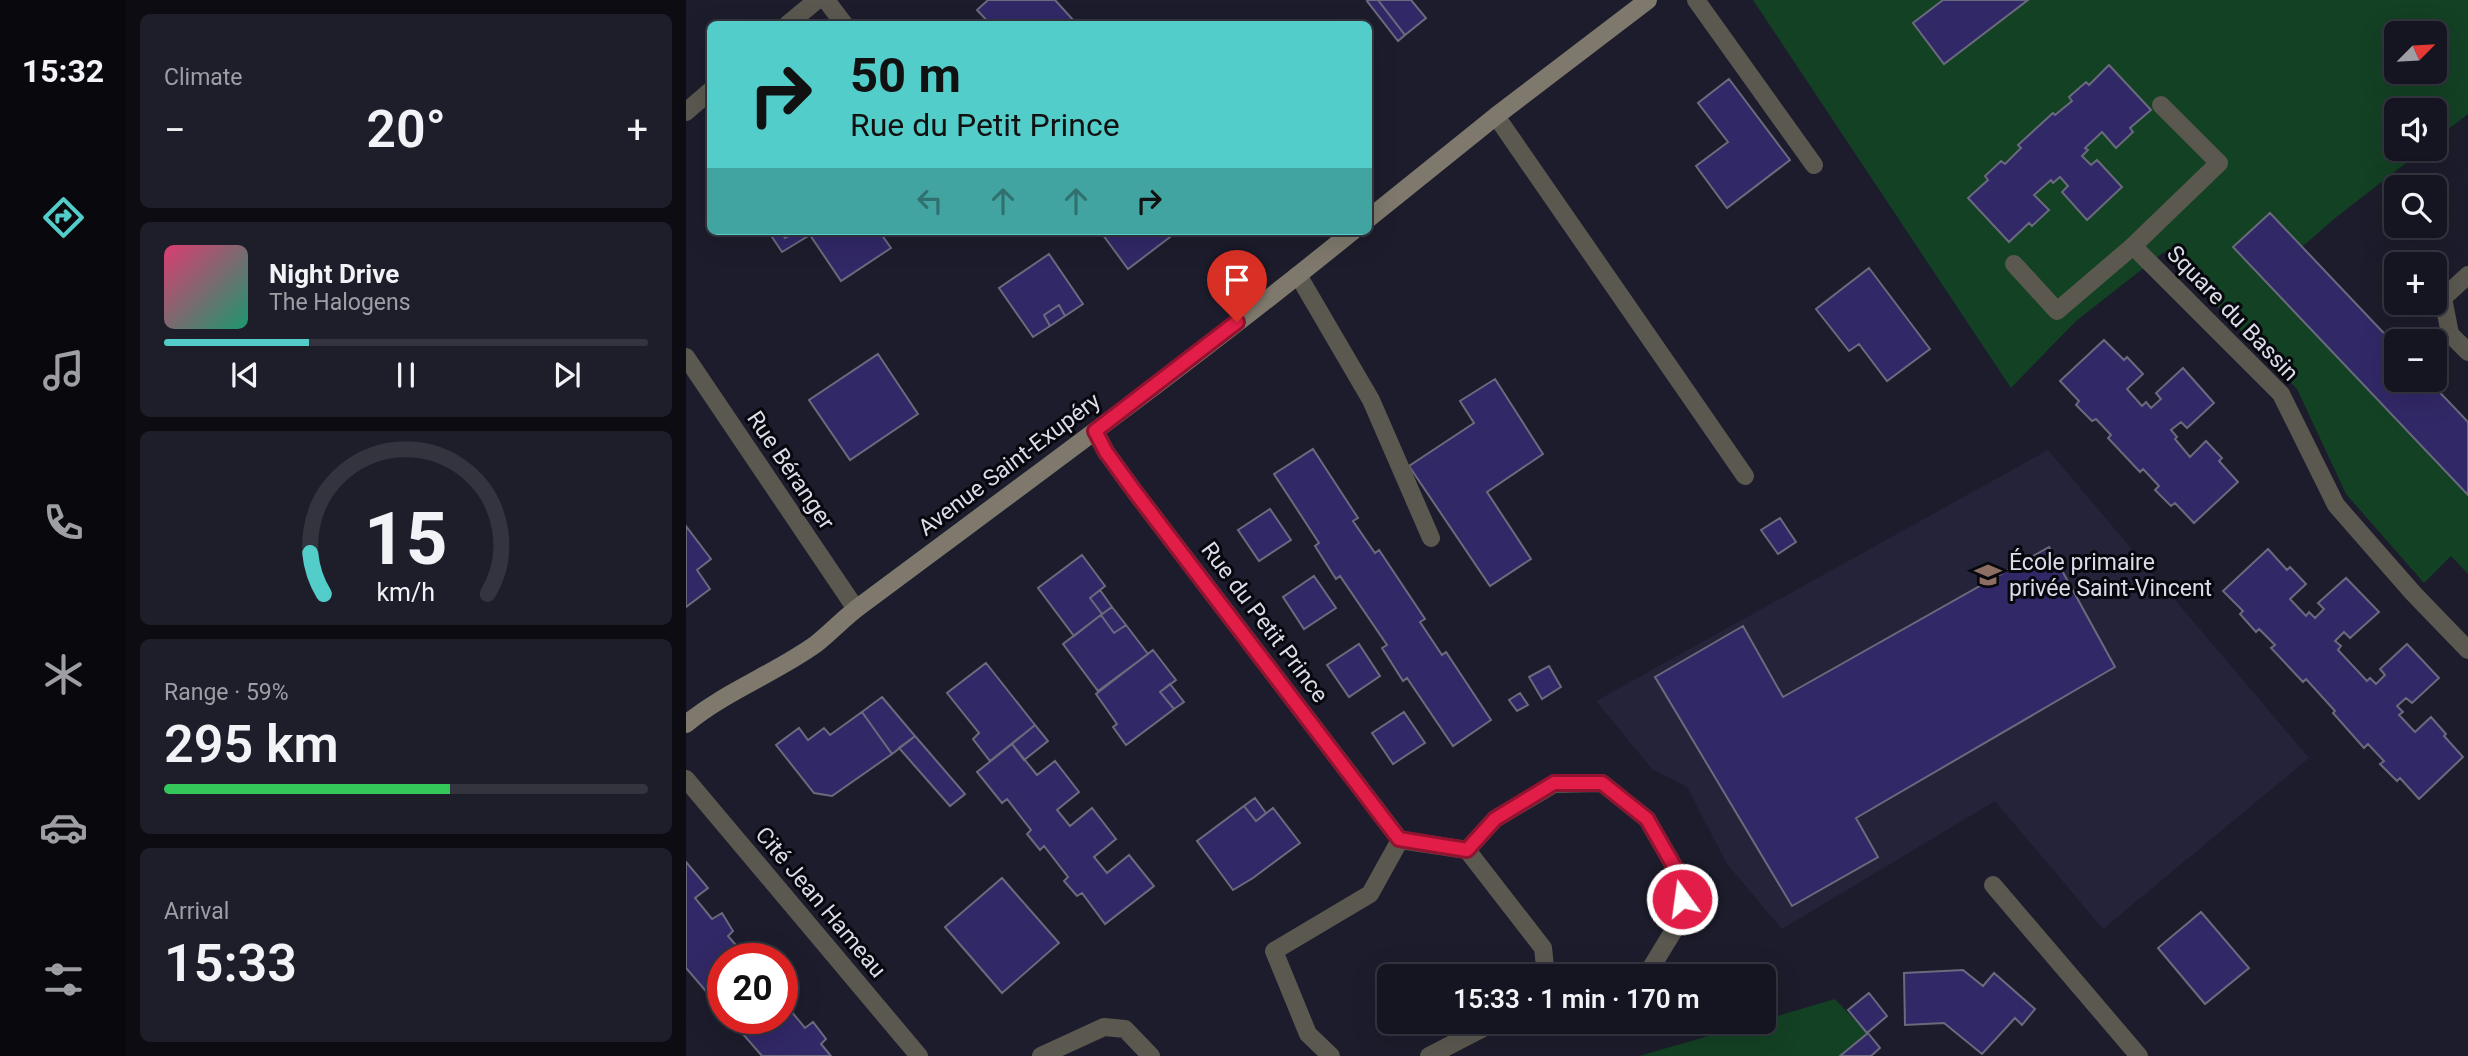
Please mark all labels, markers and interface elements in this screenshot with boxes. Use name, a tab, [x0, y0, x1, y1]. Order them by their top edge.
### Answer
north arrow	[2384, 21, 2446, 84]
map controls	[2384, 21, 2447, 392]
text: 50 m	[850, 47, 961, 104]
icon: right	[735, 49, 826, 140]
text: 15:32	[22, 52, 104, 90]
text: Climate	[164, 64, 243, 91]
button: sound	[2384, 98, 2447, 161]
text: 20°	[366, 99, 446, 160]
text: Rue du Petit Prince	[850, 106, 1120, 144]
text: −	[164, 108, 186, 152]
text: +	[626, 108, 648, 152]
button: search	[2384, 175, 2447, 238]
icon: left	[911, 182, 949, 220]
icon: ahead	[984, 182, 1022, 220]
icon: ahead	[1057, 182, 1095, 220]
icon: right	[1130, 182, 1168, 220]
icon: directions	[39, 193, 88, 242]
street label: Square du Bassin	[2161, 240, 2304, 387]
pin	[1207, 250, 1267, 322]
button: +	[2384, 252, 2447, 315]
text: Night Drive	[269, 259, 399, 289]
icon: arrive	[1218, 261, 1256, 299]
text: The Halogens	[269, 289, 411, 316]
button: −	[2384, 329, 2447, 392]
icon: music	[39, 346, 88, 395]
icon: previous	[226, 356, 264, 394]
icon: pause	[387, 356, 425, 394]
icon: next	[548, 356, 586, 394]
street label: Avenue Saint-Exupéry	[913, 387, 1106, 542]
street label: Rue Béranger	[741, 406, 840, 535]
text: 15	[364, 496, 448, 582]
icon: phone	[39, 498, 88, 547]
street label: Rue du Petit Prince	[1195, 537, 1334, 708]
place label: École primaire privée Saint-Vincent	[2009, 548, 2212, 602]
school or university icon: École primaire privée Saint-Vincent	[1973, 560, 2003, 590]
text: km/h	[377, 578, 435, 607]
icon: climate	[39, 650, 88, 699]
text: Range · 59%	[164, 679, 289, 706]
text: 295 km	[164, 714, 339, 775]
icon: car	[39, 803, 88, 852]
street label: Cité Jean Hameau	[750, 822, 891, 983]
position arrow	[1645, 862, 1719, 936]
text: Arrival	[164, 898, 229, 925]
text: 15:33	[164, 933, 297, 994]
speed limit sign: 20	[707, 943, 798, 1034]
icon: filters	[39, 955, 88, 1004]
text: 15:33 · 1 min · 170 m	[1453, 984, 1700, 1014]

